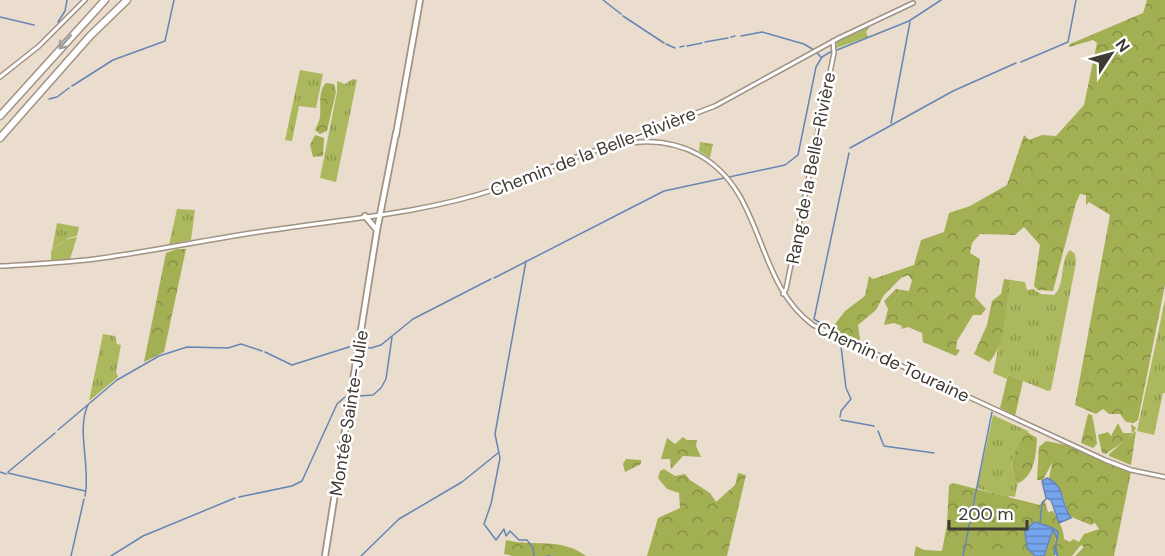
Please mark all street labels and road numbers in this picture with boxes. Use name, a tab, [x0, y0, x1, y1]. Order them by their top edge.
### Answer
street label: Rang de la Belle-Rivière	[781, 70, 841, 266]
street label: Chemin de la Belle-Rivière	[487, 102, 699, 202]
street label: Chemin de Touraine	[813, 316, 973, 408]
street label: Montée Sainte-Julie	[324, 328, 374, 498]

